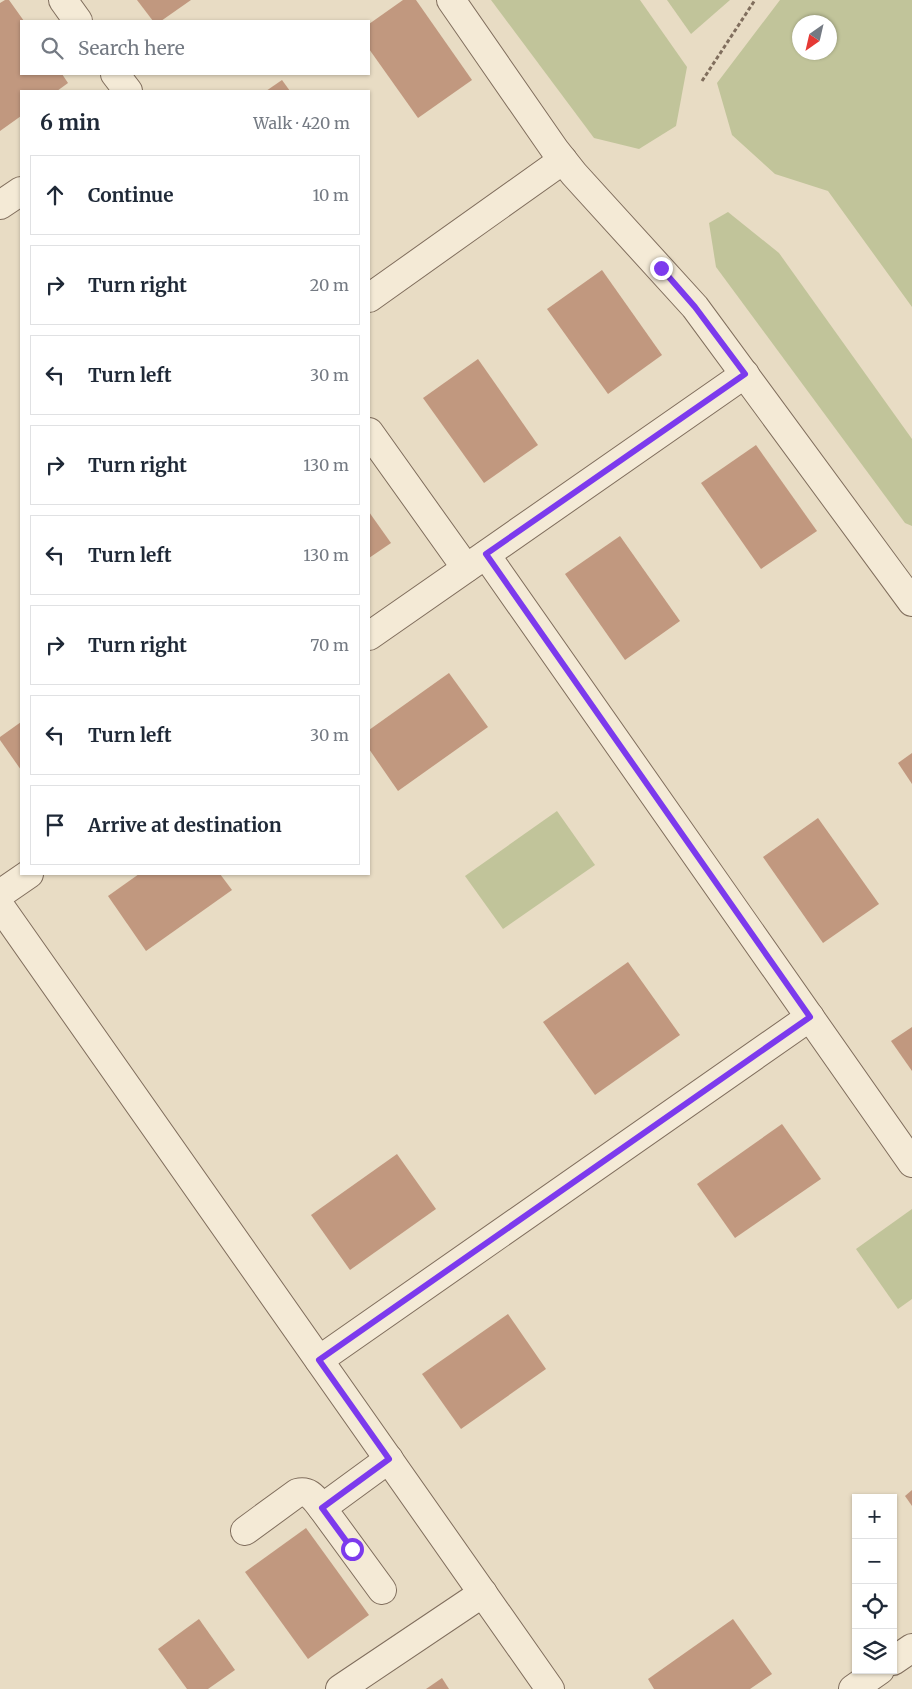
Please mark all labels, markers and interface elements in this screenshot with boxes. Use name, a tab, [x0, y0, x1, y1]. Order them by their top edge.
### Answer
north arrow	[792, 15, 837, 60]
search box	[20, 20, 370, 75]
icon: search	[38, 34, 66, 62]
text: Search here	[78, 36, 185, 60]
text: 6 min	[40, 109, 100, 136]
text: Walk · 420 m	[253, 113, 350, 133]
icon: ahead	[41, 181, 69, 209]
text: Continue	[88, 183, 174, 207]
text: 10 m	[312, 185, 349, 205]
route end	[650, 257, 673, 280]
icon: right	[41, 271, 69, 299]
text: Turn right	[88, 273, 187, 297]
text: 20 m	[310, 275, 349, 295]
icon: left	[41, 361, 69, 389]
text: Turn left	[88, 363, 172, 387]
text: 30 m	[310, 365, 349, 385]
icon: right	[41, 451, 69, 479]
text: Turn right	[88, 453, 187, 477]
text: 130 m	[303, 455, 349, 475]
icon: left	[41, 541, 69, 569]
text: Turn left	[88, 543, 172, 567]
text: 130 m	[303, 545, 349, 565]
icon: right	[41, 631, 69, 659]
text: Turn right	[88, 633, 187, 657]
text: 70 m	[310, 635, 349, 655]
icon: left	[41, 721, 69, 749]
text: Turn left	[88, 723, 172, 747]
text: 30 m	[310, 725, 349, 745]
icon: arrive	[41, 811, 69, 839]
text: Arrive at destination	[88, 813, 282, 837]
map controls	[852, 1494, 897, 1674]
button: +	[852, 1494, 897, 1539]
route start	[341, 1538, 364, 1561]
button: −	[852, 1539, 897, 1584]
button: locate	[852, 1584, 897, 1629]
button: layers	[852, 1629, 897, 1674]

